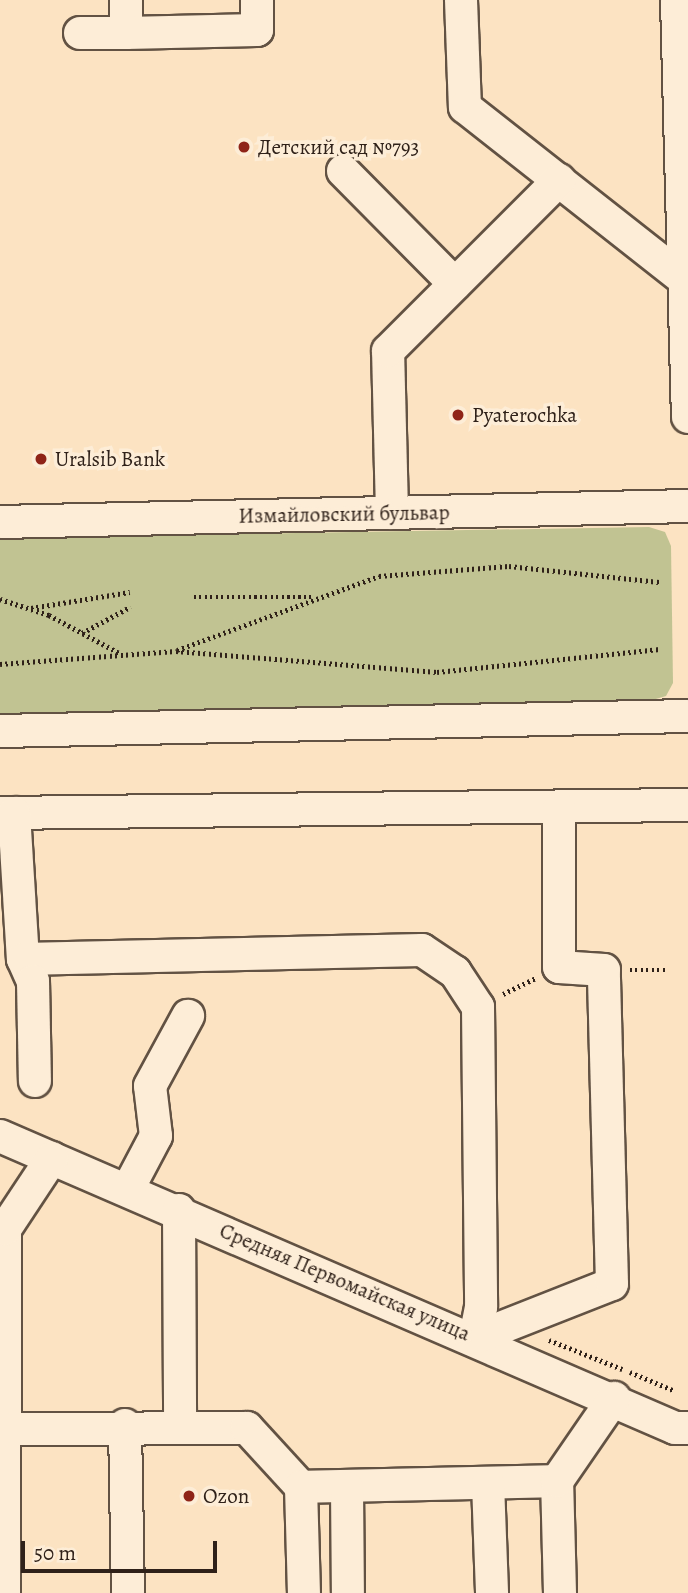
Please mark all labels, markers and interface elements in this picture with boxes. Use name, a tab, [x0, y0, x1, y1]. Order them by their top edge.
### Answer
place label: Детский сад №793	[258, 134, 419, 160]
marker: Детский сад №793	[236, 139, 252, 155]
place label: Pyaterochka	[472, 402, 577, 428]
marker: Pyaterochka	[450, 407, 466, 423]
place label: Uralsib Bank	[55, 446, 165, 472]
marker: Uralsib Bank	[33, 451, 49, 467]
street label: Измайловский бульвар	[238, 500, 450, 528]
street label: Средняя Первомайская улица	[216, 1218, 474, 1346]
place label: Ozon	[203, 1483, 249, 1509]
marker: Ozon	[181, 1488, 197, 1504]
scale bar	[24, 1526, 220, 1570]
text: 50 m	[34, 1539, 76, 1567]

